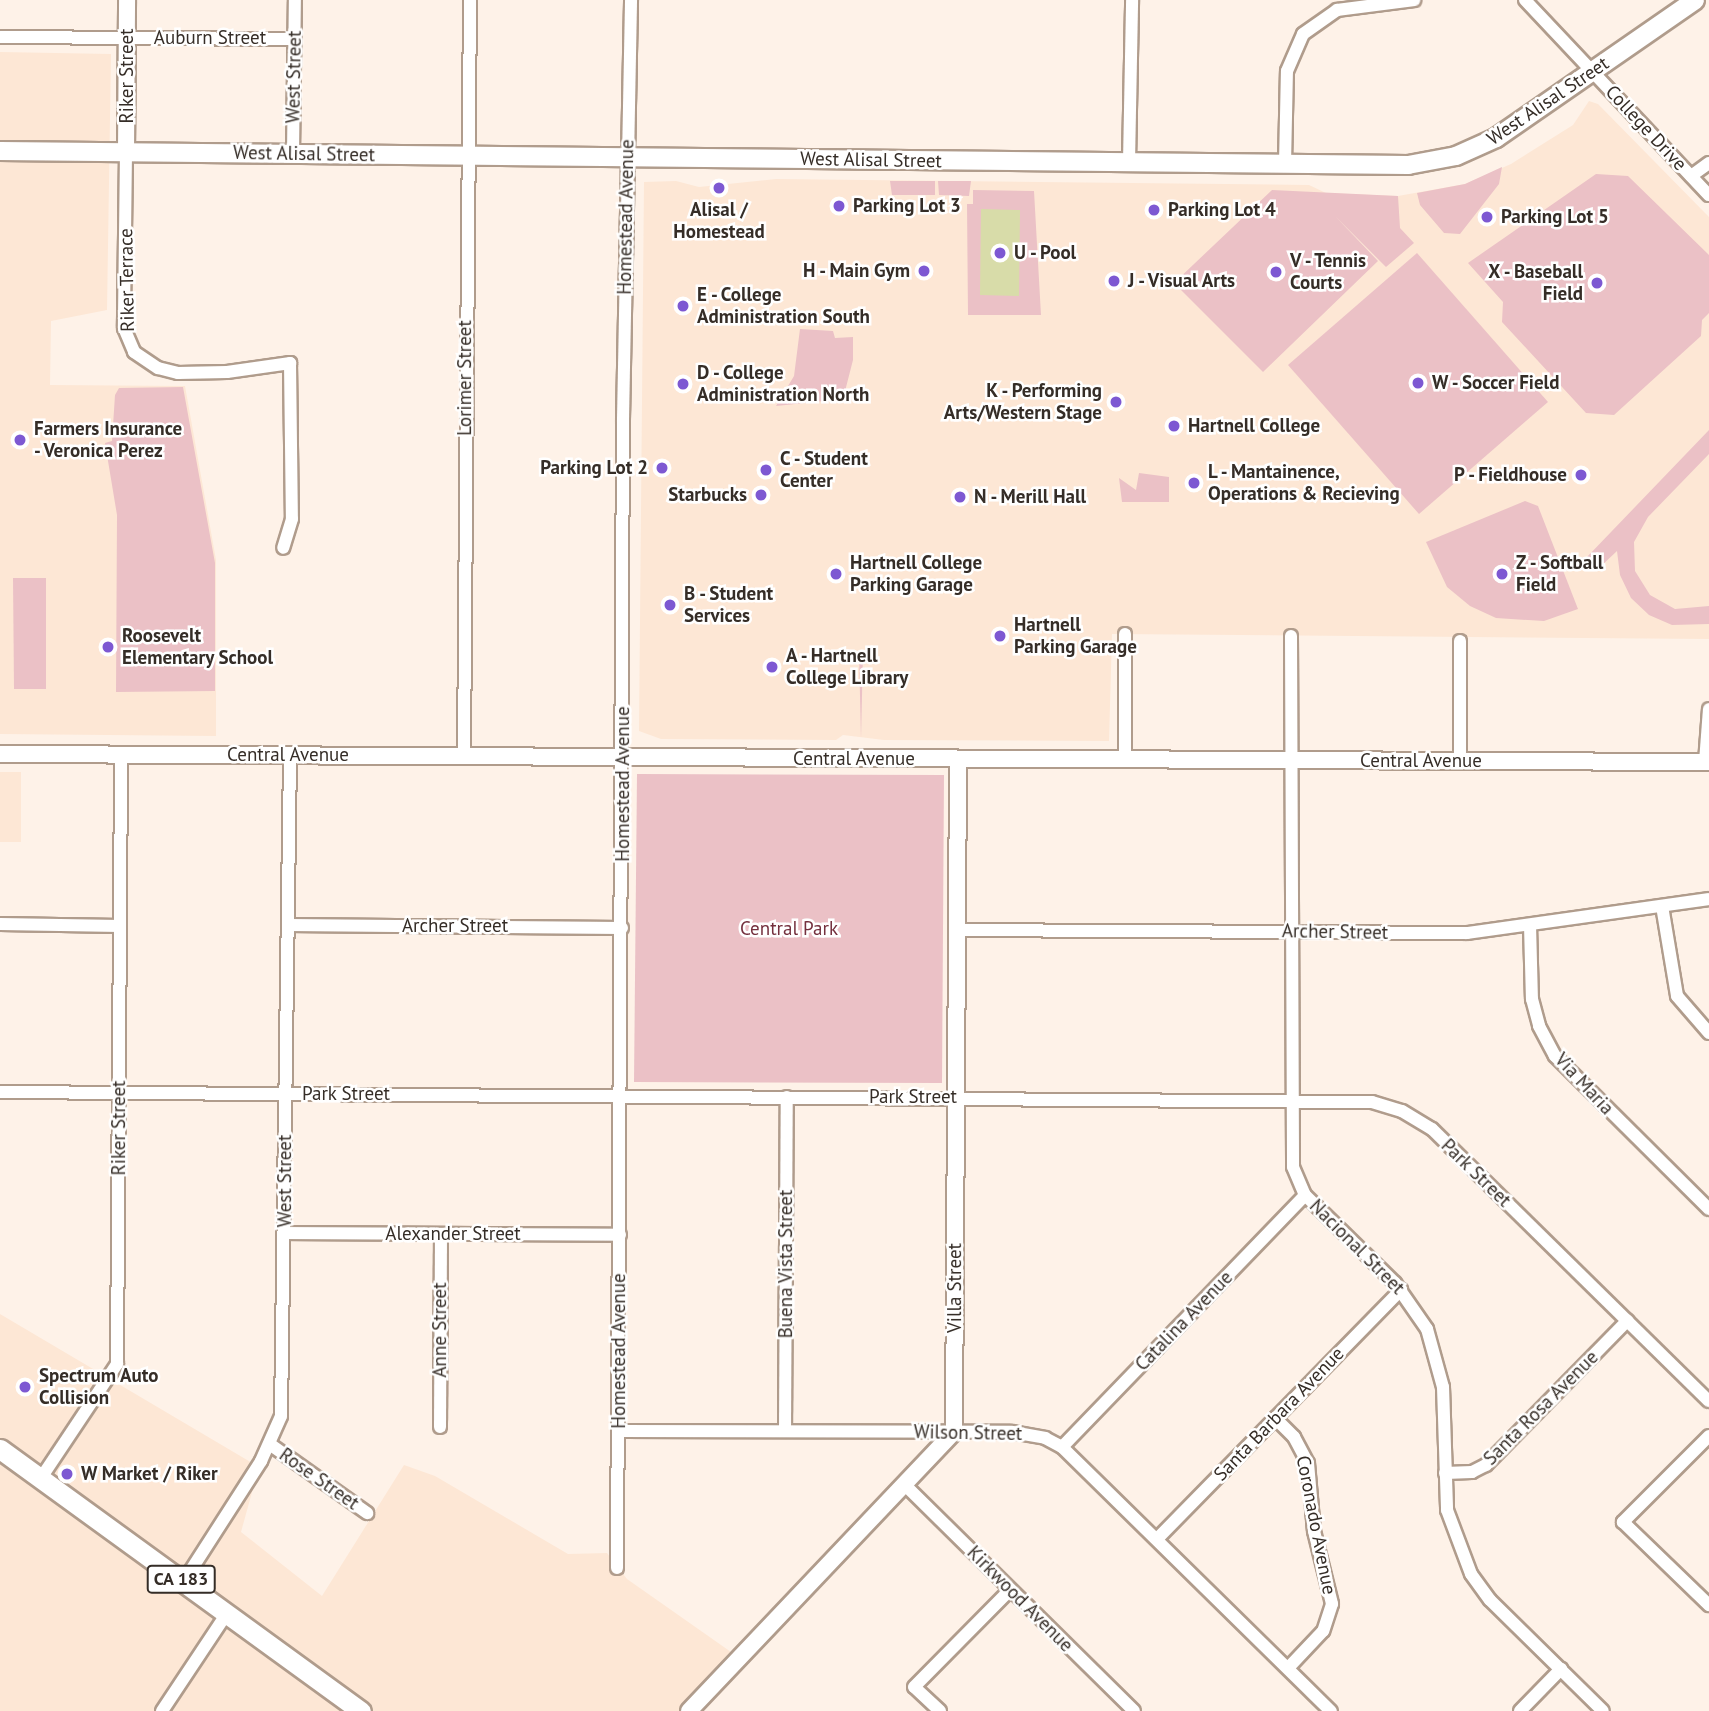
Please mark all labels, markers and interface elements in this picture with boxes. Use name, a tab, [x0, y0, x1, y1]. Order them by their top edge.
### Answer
street label: Auburn Street	[154, 27, 266, 49]
street label: Riker Street	[116, 29, 138, 123]
street label: West Street	[282, 30, 306, 124]
street label: West Alisal Street	[1483, 52, 1613, 150]
street label: College Drive	[1601, 81, 1691, 175]
street label: Homestead Avenue	[613, 139, 639, 295]
street label: West Alisal Street	[233, 141, 375, 167]
street label: West Alisal Street	[800, 147, 942, 173]
marker: Alisal / Homestead	[711, 180, 727, 196]
place label: Parking Lot 3	[853, 195, 961, 217]
marker: Parking Lot 3	[831, 198, 847, 214]
place label: Alisal / Homestead	[673, 199, 765, 243]
place label: Parking Lot 4	[1168, 199, 1276, 221]
marker: Parking Lot 4	[1146, 202, 1162, 218]
place label: Parking Lot 5	[1501, 206, 1609, 228]
marker: Parking Lot 5	[1479, 209, 1495, 225]
street label: Riker Terrace	[115, 228, 139, 332]
place label: U - Pool	[1014, 242, 1079, 264]
marker: U - Pool	[992, 245, 1008, 261]
place label: V - Tennis Courts	[1290, 250, 1370, 294]
place label: H - Main Gym	[800, 260, 910, 282]
place label: X - Baseball Field	[1485, 261, 1583, 305]
marker: H - Main Gym	[916, 263, 932, 279]
marker: V - Tennis Courts	[1268, 264, 1284, 280]
place label: J - Visual Arts	[1128, 270, 1239, 292]
marker: J - Visual Arts	[1106, 273, 1122, 289]
marker: X - Baseball Field	[1589, 275, 1605, 291]
place label: E - College Administration South	[697, 284, 870, 328]
marker: E - College Administration South	[675, 298, 691, 314]
street label: Lorimer Street	[454, 320, 476, 436]
place label: D - College Administration North	[697, 362, 869, 406]
place label: W - Soccer Field	[1432, 372, 1562, 394]
marker: W - Soccer Field	[1410, 375, 1426, 391]
marker: D - College Administration North	[675, 376, 691, 392]
place label: K - Performing Arts/Western Stage	[944, 380, 1102, 424]
marker: K - Performing Arts/Western Stage	[1108, 394, 1124, 410]
place label: Hartnell College	[1188, 415, 1320, 437]
place label: Farmers Insurance - Veronica Perez	[34, 418, 182, 462]
marker: Hartnell College	[1166, 418, 1182, 434]
marker: Farmers Insurance - Veronica Perez	[12, 432, 28, 448]
place label: C - Student Center	[780, 448, 871, 492]
place label: Parking Lot 2	[540, 457, 648, 479]
marker: Parking Lot 2	[654, 460, 670, 476]
place label: L - Mantainence, Operations & Recieving	[1208, 461, 1400, 505]
marker: C - Student Center	[758, 462, 774, 478]
place label: P - Fieldhouse	[1451, 464, 1567, 486]
marker: P - Fieldhouse	[1573, 467, 1589, 483]
marker: L - Mantainence, Operations & Recieving	[1186, 475, 1202, 491]
place label: Starbucks	[668, 484, 747, 506]
place label: N - Merill Hall	[974, 486, 1089, 508]
marker: Starbucks	[753, 487, 769, 503]
marker: N - Merill Hall	[952, 489, 968, 505]
place label: Hartnell College Parking Garage	[850, 552, 982, 596]
place label: Z - Softball Field	[1516, 552, 1606, 596]
marker: Hartnell College Parking Garage	[828, 566, 844, 582]
marker: Z - Softball Field	[1494, 566, 1510, 582]
place label: B - Student Services	[684, 583, 775, 627]
marker: B - Student Services	[662, 597, 678, 613]
place label: Hartnell Parking Garage	[1014, 614, 1137, 658]
place label: Roosevelt Elementary School	[122, 625, 274, 669]
marker: Hartnell Parking Garage	[992, 628, 1008, 644]
marker: Roosevelt Elementary School	[100, 639, 116, 655]
place label: A - Hartnell College Library	[786, 645, 908, 689]
marker: A - Hartnell College Library	[764, 659, 780, 675]
street label: Homestead Avenue	[612, 706, 634, 862]
street label: Central Avenue	[227, 744, 349, 766]
street label: Central Avenue	[793, 748, 915, 770]
street label: Central Avenue	[1360, 750, 1482, 772]
street label: Archer Street	[402, 915, 508, 937]
park label: Central Park	[740, 918, 838, 940]
street label: Archer Street	[1282, 920, 1388, 944]
street label: Via Maria	[1550, 1049, 1618, 1119]
street label: Riker Street	[108, 1081, 130, 1175]
street label: Park Street	[302, 1083, 390, 1105]
street label: Park Street	[869, 1086, 957, 1108]
street label: Park Street	[1436, 1134, 1516, 1212]
street label: West Street	[274, 1135, 296, 1227]
street label: Buena Vista Street	[775, 1189, 797, 1339]
street label: Nacional Street	[1305, 1195, 1409, 1299]
street label: Alexander Street	[385, 1223, 521, 1245]
street label: Villa Street	[944, 1243, 966, 1333]
street label: Catalina Avenue	[1130, 1266, 1238, 1376]
street label: Homestead Avenue	[608, 1273, 630, 1429]
street label: Anne Street	[429, 1282, 451, 1378]
street label: Santa Barbara Avenue	[1209, 1342, 1349, 1486]
street label: Santa Rosa Avenue	[1479, 1346, 1603, 1470]
place label: Spectrum Auto Collision	[39, 1365, 159, 1409]
marker: Spectrum Auto Collision	[17, 1379, 33, 1395]
street label: Wilson Street	[914, 1421, 1022, 1445]
street label: Rose Street	[275, 1443, 363, 1515]
street label: Coronado Avenue	[1291, 1453, 1341, 1597]
place label: W Market / Riker	[81, 1463, 218, 1485]
marker: W Market / Riker	[59, 1466, 75, 1482]
street label: Kirkwood Avenue	[962, 1541, 1078, 1657]
road number: CA 183	[146, 1564, 216, 1594]

